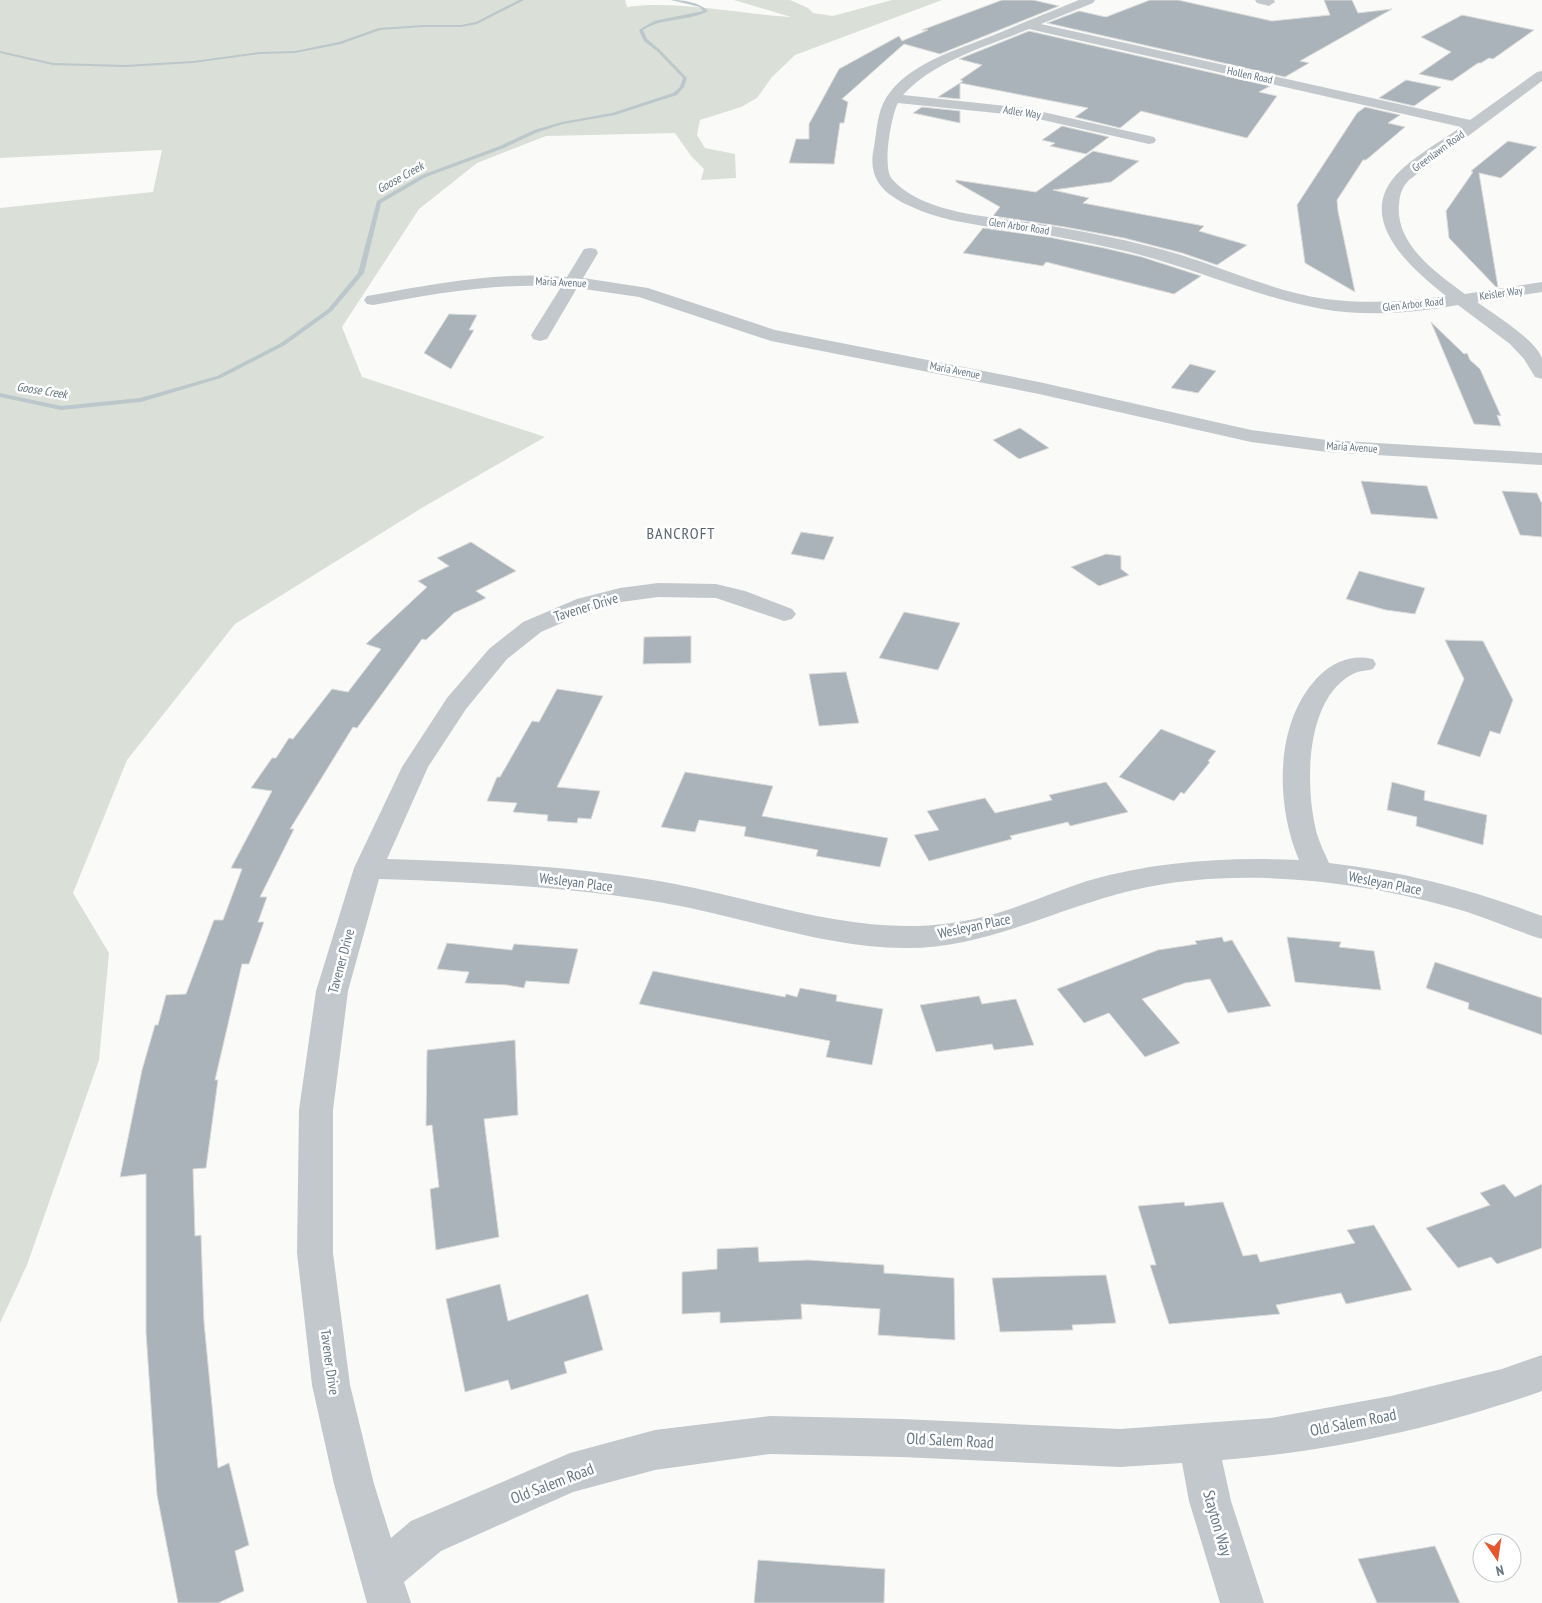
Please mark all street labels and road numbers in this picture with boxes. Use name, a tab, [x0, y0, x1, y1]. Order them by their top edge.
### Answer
street label: Hollen Road	[1226, 63, 1274, 87]
street label: Adler Way	[1002, 102, 1043, 122]
street label: Greenlawn Road	[1409, 127, 1467, 175]
street label: Glen Arbor Road	[988, 214, 1051, 238]
street label: Maria Avenue	[535, 274, 587, 290]
street label: Keisler Way	[1478, 283, 1524, 303]
street label: Glen Arbor Road	[1382, 294, 1444, 314]
street label: Maria Avenue	[929, 358, 982, 382]
street label: Maria Avenue	[1326, 438, 1378, 456]
street label: Tavener Drive	[552, 589, 620, 625]
street label: Wesleyan Place	[1347, 867, 1423, 899]
street label: Wesleyan Place	[538, 869, 614, 895]
street label: Wesleyan Place	[936, 909, 1012, 942]
street label: Tavener Drive	[324, 927, 358, 995]
street label: Tavener Drive	[316, 1328, 344, 1396]
street label: Old Salem Road	[1308, 1404, 1398, 1440]
street label: Old Salem Road	[906, 1428, 994, 1452]
street label: Old Salem Road	[508, 1458, 596, 1508]
street label: Stayton Way	[1199, 1488, 1237, 1558]

